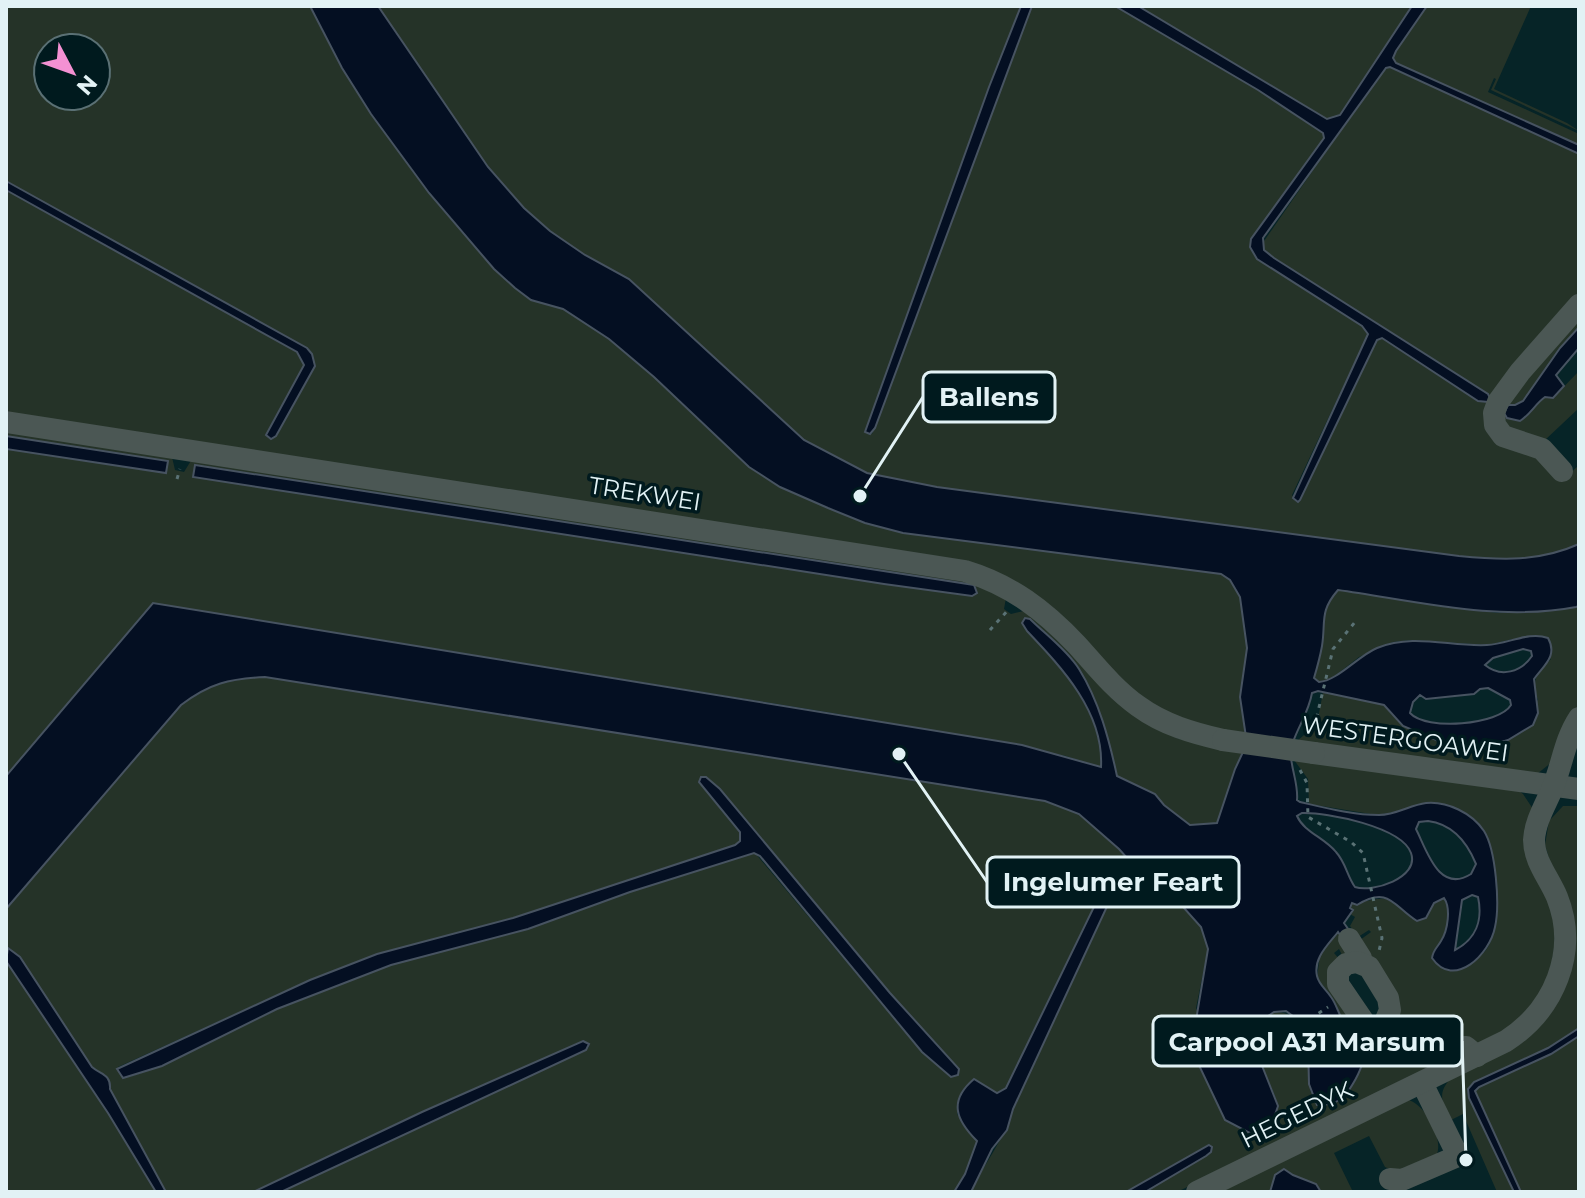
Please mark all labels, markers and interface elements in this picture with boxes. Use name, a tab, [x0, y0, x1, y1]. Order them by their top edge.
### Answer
north arrow	[32, 32, 112, 112]
text: N	[71, 69, 103, 100]
callout: Ballens	[923, 372, 1055, 422]
text: Ballens	[939, 381, 1039, 413]
street label: TREKWEI	[587, 470, 703, 517]
street label: WESTERGOAWEI	[1300, 710, 1510, 767]
callout: Ingelumer Feart	[987, 857, 1239, 907]
text: Ingelumer Feart	[1003, 866, 1223, 898]
callout: Carpool A31 Marsum	[1153, 1016, 1462, 1066]
text: Carpool A31 Marsum	[1168, 1026, 1446, 1058]
street label: HEGEDYK	[1236, 1075, 1358, 1154]

